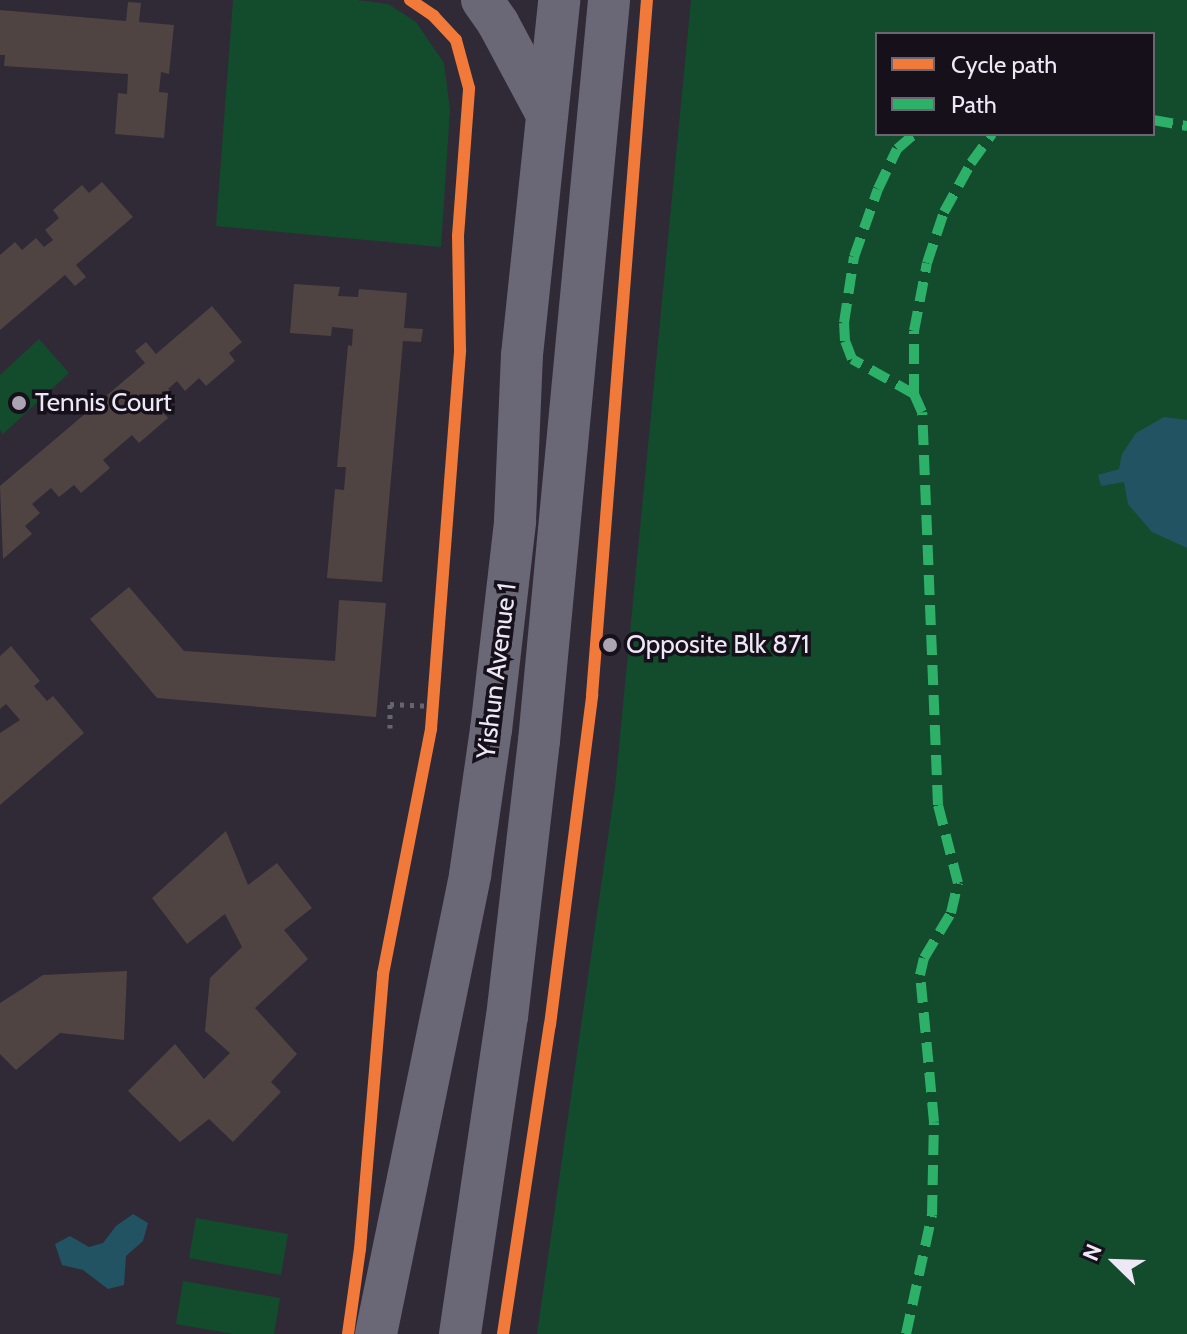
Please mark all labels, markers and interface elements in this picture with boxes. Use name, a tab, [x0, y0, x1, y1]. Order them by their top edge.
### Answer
legend	[875, 32, 1155, 136]
text: Cycle path	[951, 50, 1057, 79]
text: Path	[951, 90, 997, 119]
place label: Tennis Court	[35, 387, 172, 419]
marker: Tennis Court	[10, 394, 28, 412]
street label: Yishun Avenue 1	[471, 581, 523, 761]
place label: Opposite Blk 871	[626, 629, 810, 661]
marker: Opposite Blk 871	[601, 636, 619, 654]
north arrow	[1075, 1222, 1155, 1302]
text: N	[1077, 1240, 1108, 1265]

